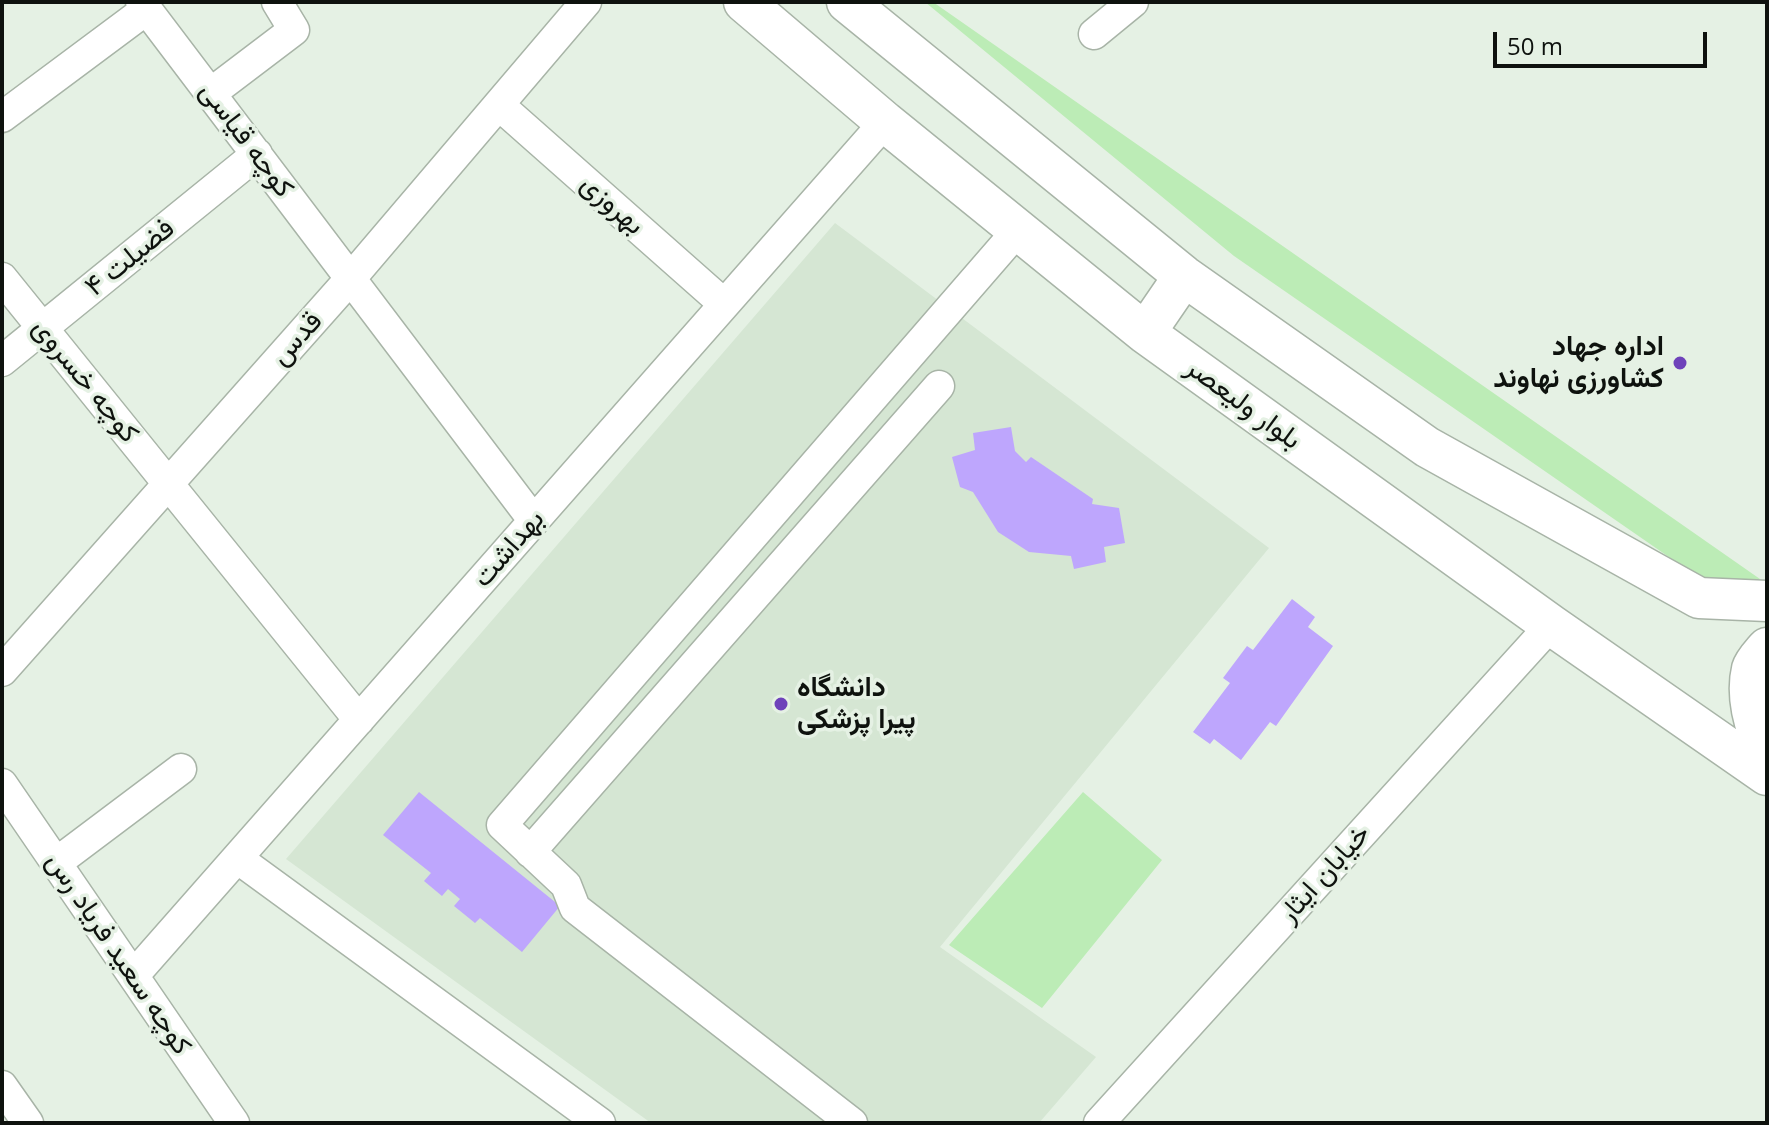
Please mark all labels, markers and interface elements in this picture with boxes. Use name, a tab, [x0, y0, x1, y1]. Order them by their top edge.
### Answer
scale bar	[1497, 16, 1711, 66]
text: 50 m	[1507, 29, 1563, 62]
street label: کوچه قیاسی	[192, 76, 300, 204]
street label: بهروزی	[573, 168, 651, 242]
street label: فضیلت ۴	[79, 212, 181, 304]
street label: قدس	[264, 305, 330, 373]
street label: کوچه خسروی	[25, 312, 145, 450]
place label: اداره جهاد کشاورزی نهاوند	[1493, 330, 1664, 396]
street label: بلوار ولیعصر	[1179, 351, 1307, 457]
marker: اداره جهاد کشاورزی نهاوند	[1671, 354, 1689, 372]
street label: بهداشت	[466, 503, 552, 595]
place label: دانشگاه پیرا پزشکی	[797, 671, 916, 737]
marker: دانشگاه پیرا پزشکی	[772, 695, 790, 713]
street label: خیابان ایثار	[1272, 818, 1378, 930]
street label: کوچه سعید فریاد رس	[38, 846, 198, 1062]

